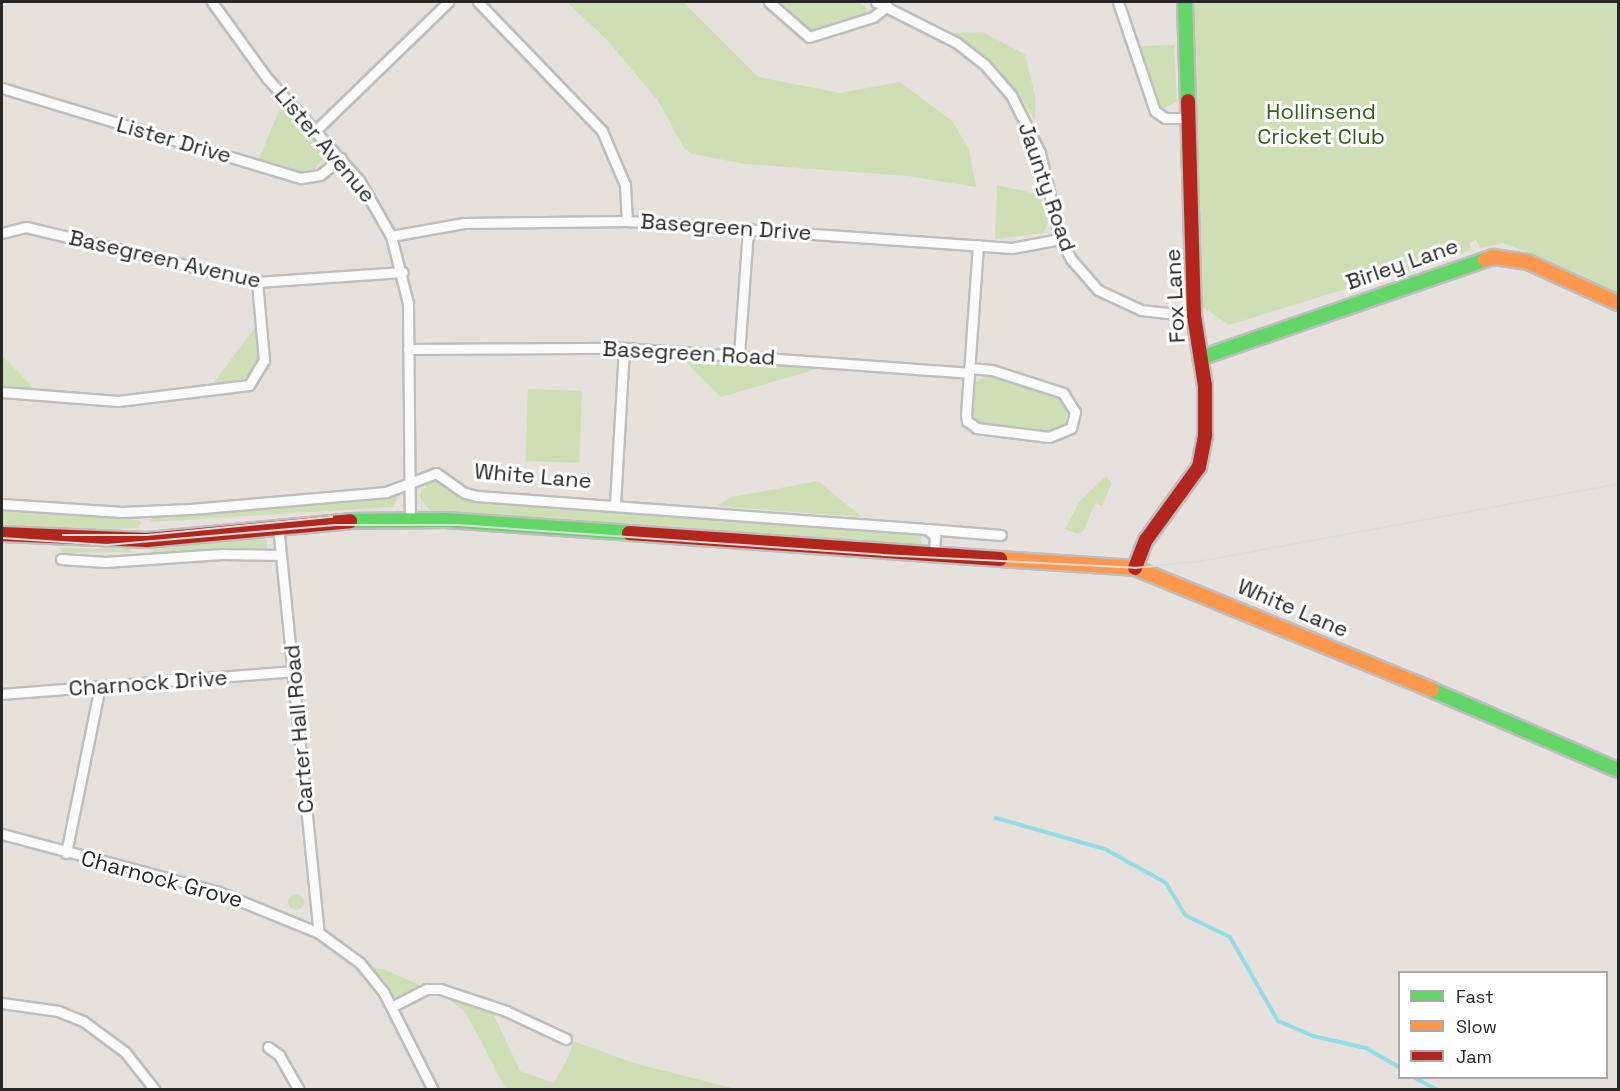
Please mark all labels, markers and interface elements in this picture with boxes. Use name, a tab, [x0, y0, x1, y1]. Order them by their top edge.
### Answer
street label: Lister Avenue	[269, 82, 381, 208]
park label: Hollinsend Cricket Club	[1257, 98, 1385, 150]
street label: Lister Drive	[114, 111, 234, 169]
street label: Jaunty Road	[1013, 119, 1081, 255]
street label: Basegreen Drive	[639, 208, 813, 246]
street label: Basegreen Avenue	[66, 224, 264, 294]
street label: Birley Lane	[1342, 232, 1462, 296]
street label: Fox Lane	[1159, 248, 1191, 344]
street label: Basegreen Road	[602, 335, 776, 371]
street label: White Lane	[473, 458, 593, 494]
street label: White Lane	[1234, 573, 1352, 643]
street label: Carter Hall Road	[278, 644, 320, 814]
street label: Charnock Drive	[68, 664, 228, 702]
street label: Charnock Grove	[78, 845, 246, 913]
legend	[1398, 971, 1608, 1079]
text: Fast	[1456, 985, 1493, 1008]
text: Slow	[1456, 1015, 1497, 1038]
text: Jam	[1456, 1045, 1492, 1068]

